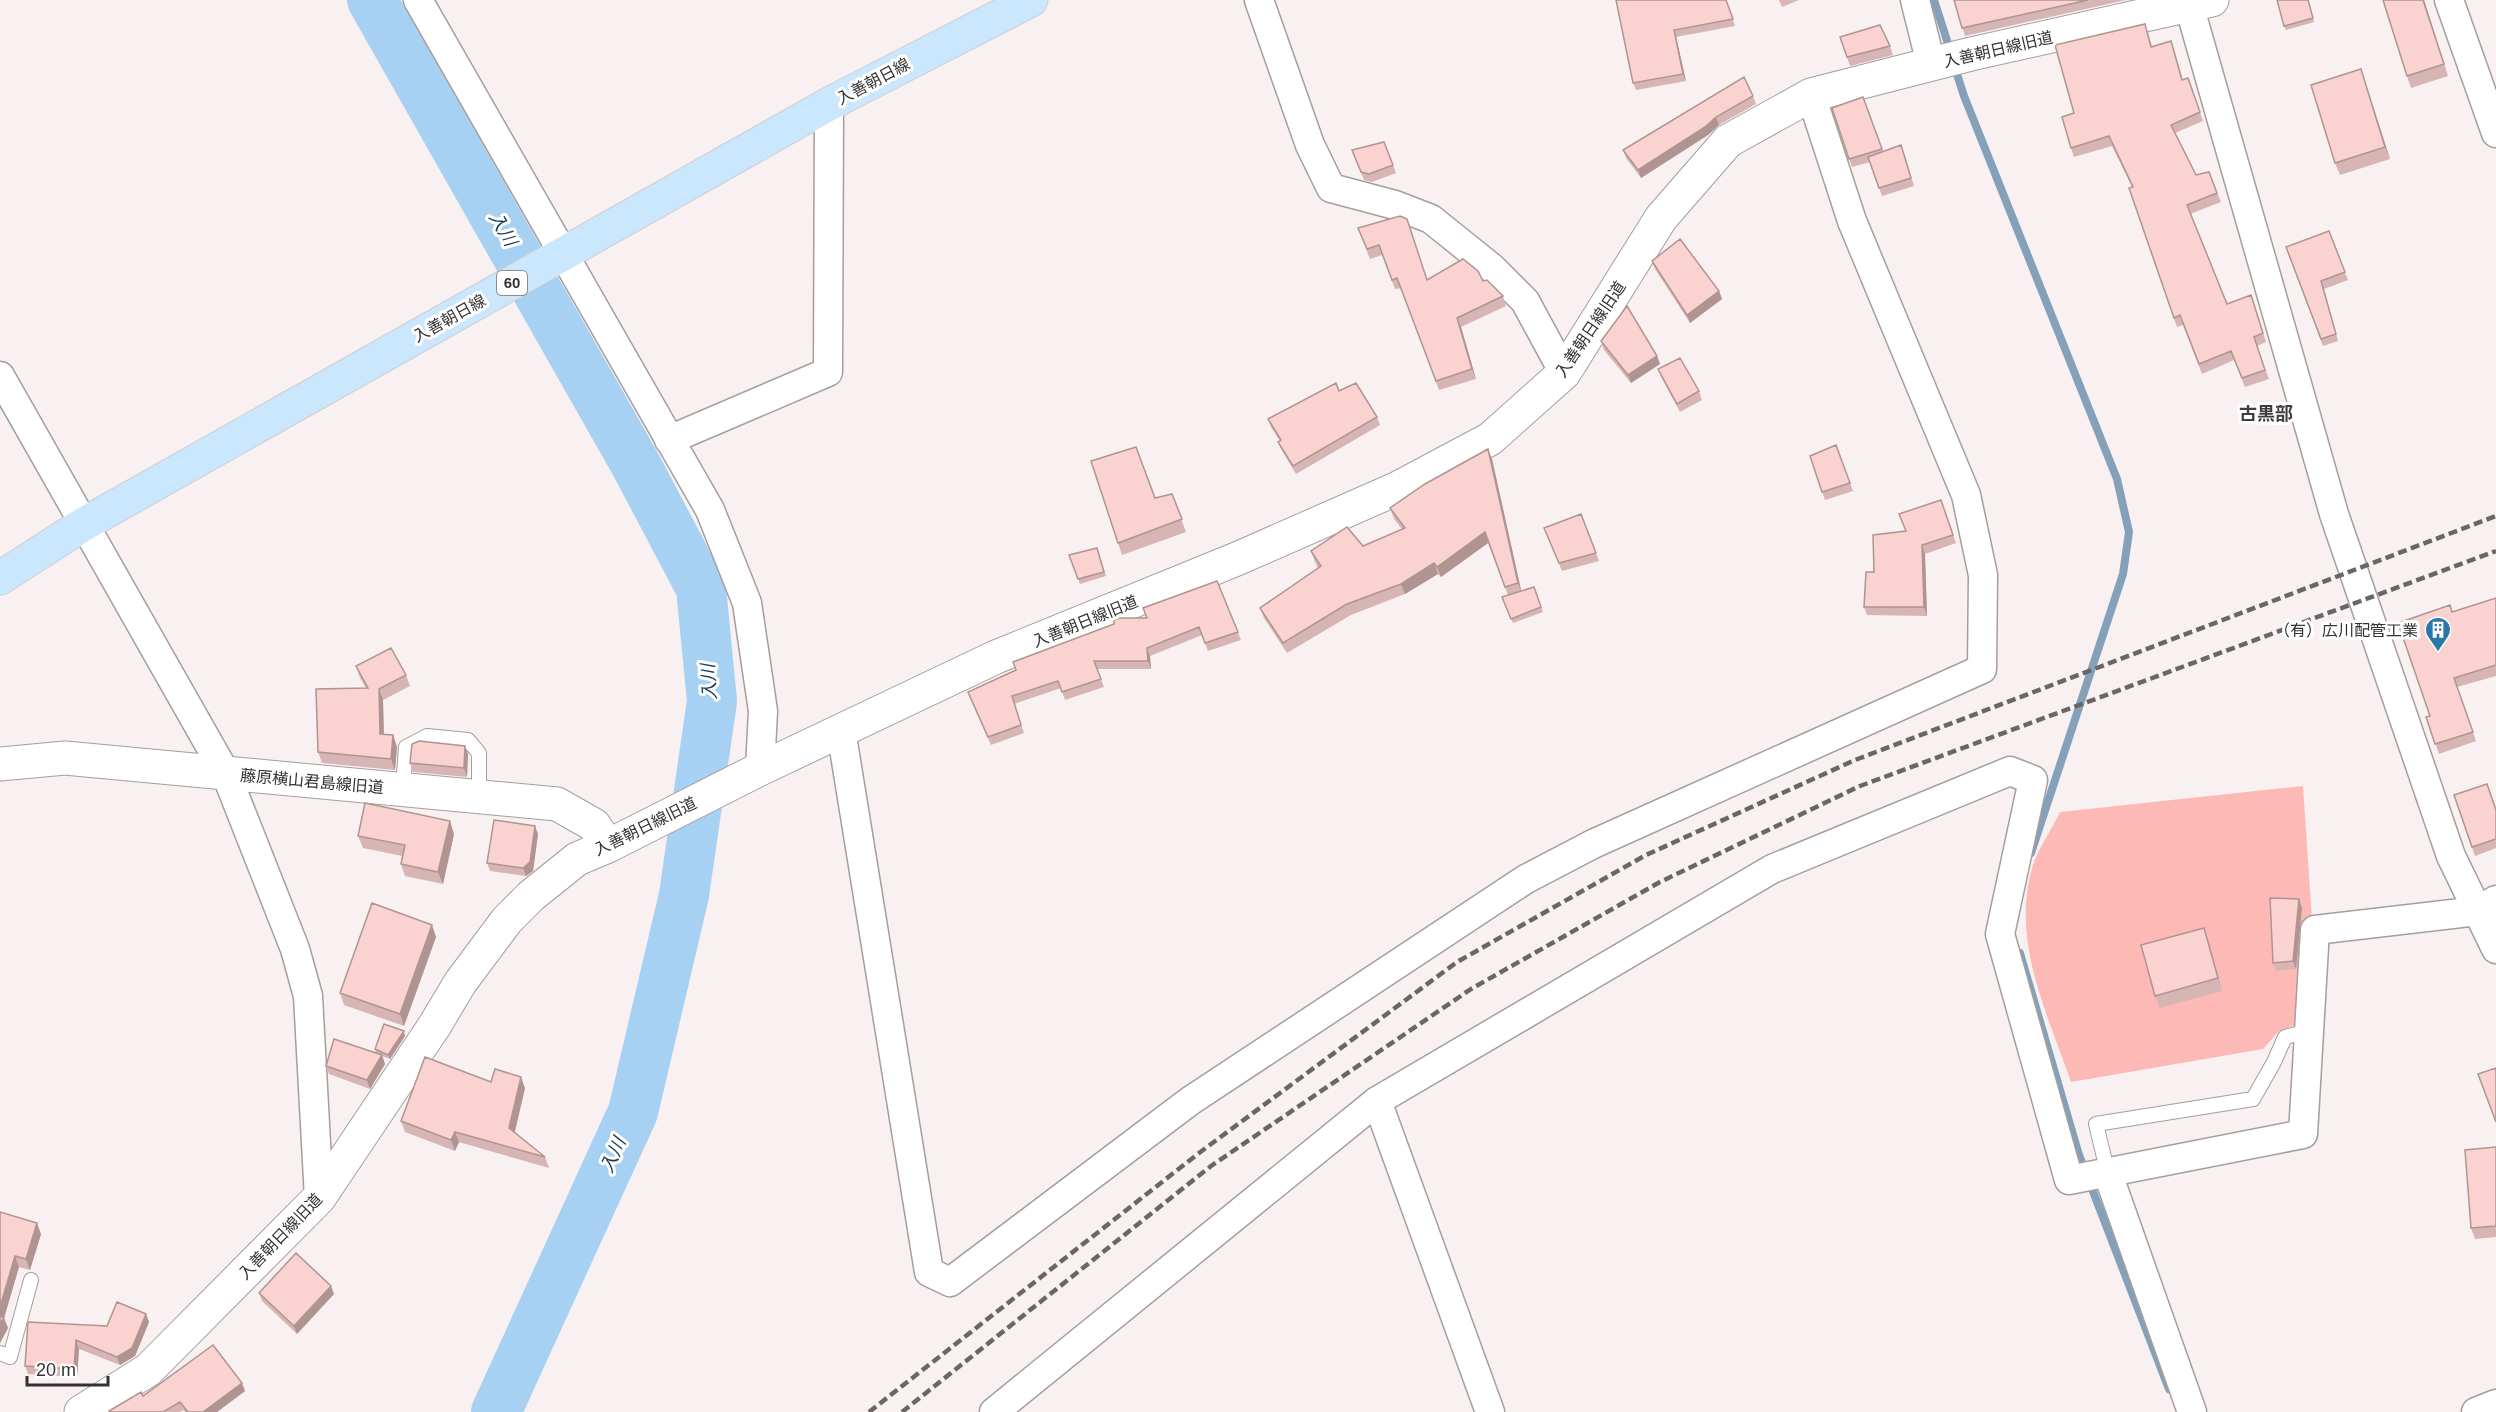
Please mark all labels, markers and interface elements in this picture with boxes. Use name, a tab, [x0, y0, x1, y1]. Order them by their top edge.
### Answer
street label: 入善朝日線旧道	[1942, 29, 2055, 70]
street label: 入善朝日線	[834, 55, 913, 108]
water label: 入川	[485, 208, 522, 251]
road number: 60	[497, 271, 527, 295]
street label: 入善朝日線旧道	[1552, 278, 1629, 380]
street label: 入善朝日線	[410, 292, 488, 345]
district label: 古黒部	[2239, 404, 2293, 424]
street label: 入善朝日線旧道	[1030, 593, 1140, 650]
building icon: （有）広川配管工業	[2423, 615, 2453, 653]
place label: （有）広川配管工業	[2274, 622, 2418, 639]
water label: 入川	[698, 661, 720, 701]
street label: 藤原横山君島線旧道	[239, 767, 384, 796]
street label: 入善朝日線旧道	[591, 794, 699, 859]
water label: 入川	[597, 1133, 630, 1176]
street label: 入善朝日線旧道	[235, 1190, 325, 1283]
scale bar	[27, 1349, 108, 1387]
text: 20 m	[36, 1360, 76, 1380]

